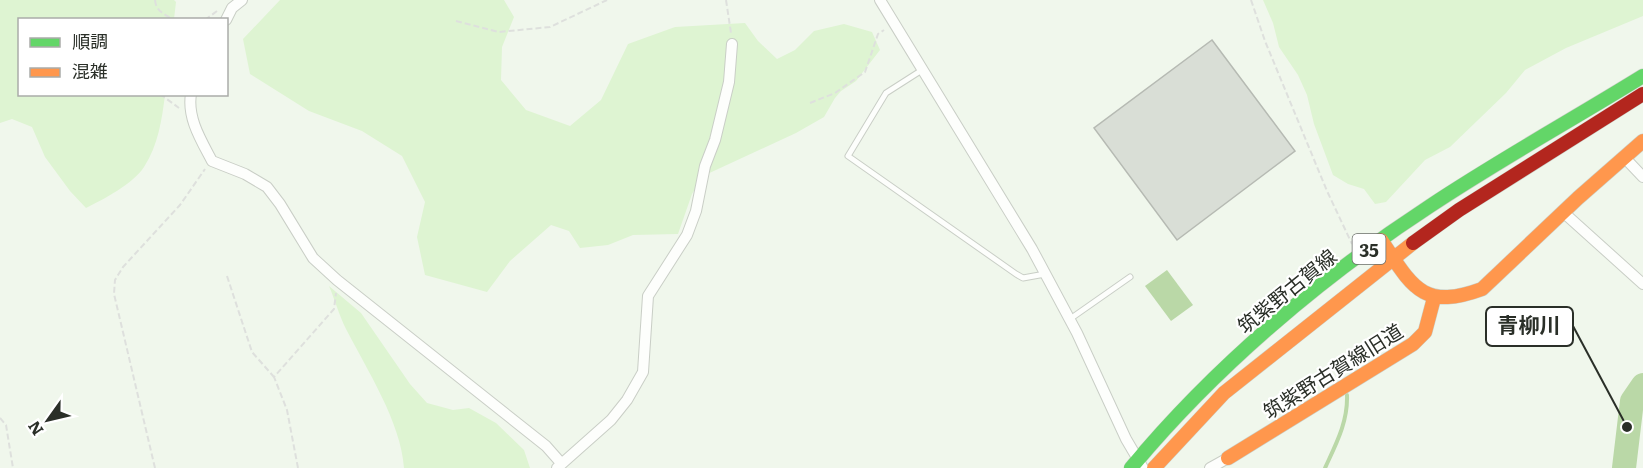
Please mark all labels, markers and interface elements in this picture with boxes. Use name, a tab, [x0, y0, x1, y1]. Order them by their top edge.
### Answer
legend	[18, 18, 228, 96]
text: 順調	[72, 27, 108, 54]
text: 混雑	[72, 57, 108, 84]
road number: 35	[1352, 234, 1386, 264]
street label: 筑紫野古賀線	[1230, 241, 1342, 339]
callout: 青柳川	[1486, 307, 1573, 346]
text: 青柳川	[1498, 308, 1561, 339]
street label: 筑紫野古賀線旧道	[1256, 315, 1408, 425]
north arrow	[18, 390, 78, 450]
text: N	[21, 417, 48, 441]

